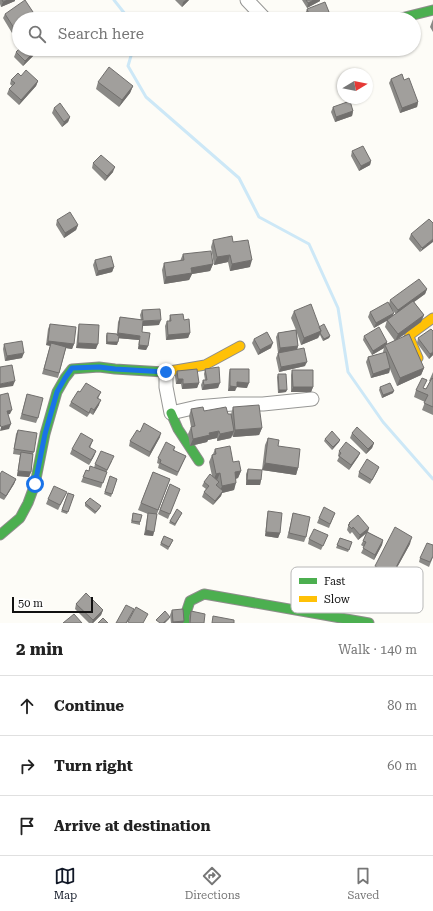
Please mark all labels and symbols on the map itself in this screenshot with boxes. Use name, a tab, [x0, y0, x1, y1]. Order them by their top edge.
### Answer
north arrow	[337, 68, 373, 104]
route end	[157, 363, 175, 381]
route start	[26, 475, 44, 493]
legend	[291, 567, 423, 613]
text: Fast	[324, 575, 345, 588]
text: Slow	[324, 593, 351, 606]
scale bar	[12, 595, 93, 614]

